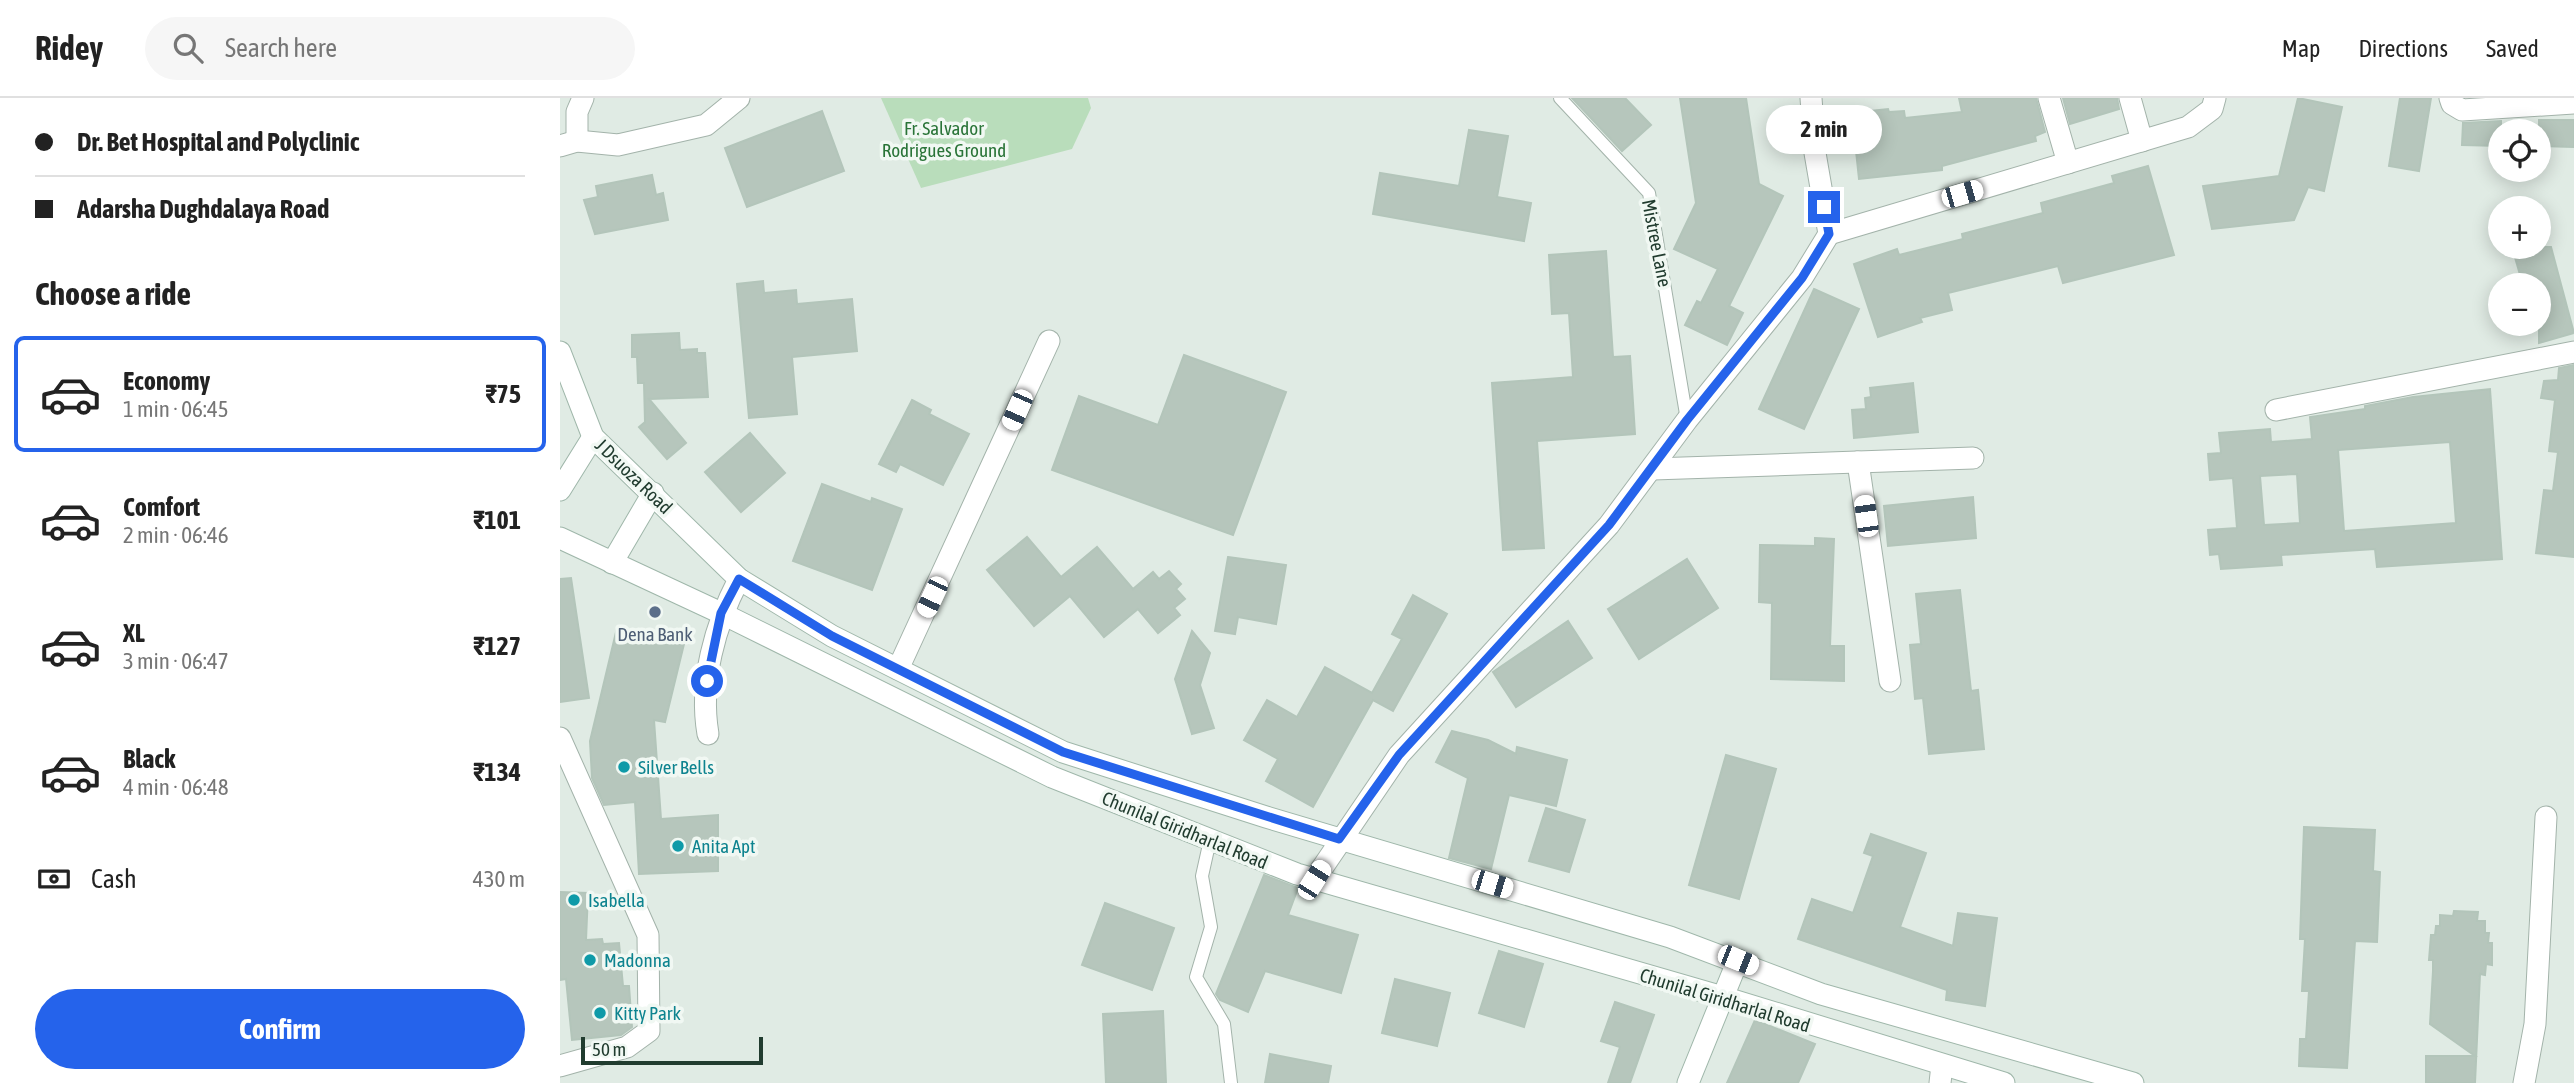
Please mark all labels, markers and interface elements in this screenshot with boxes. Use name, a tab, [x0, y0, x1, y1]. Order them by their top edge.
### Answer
search box	[145, 17, 635, 80]
text: Ridey	[35, 29, 103, 67]
icon: search	[169, 29, 207, 67]
text: Search here	[225, 33, 337, 63]
text: Map	[2282, 35, 2320, 62]
text: Directions	[2358, 35, 2448, 62]
text: Saved	[2486, 35, 2539, 62]
callout: 2 min	[1766, 105, 1882, 154]
text: 2 min	[1801, 116, 1847, 142]
park label: Fr. Salvador Rodrigues Ground	[882, 117, 1006, 161]
map controls	[2488, 119, 2551, 336]
button: locate	[2488, 119, 2551, 182]
text: Dr. Bet Hospital and Polyclinic	[77, 127, 359, 157]
car	[1939, 178, 1986, 210]
route end	[1808, 191, 1840, 223]
text: Adarsha Dughdalaya Road	[77, 194, 329, 224]
button: +	[2488, 196, 2551, 259]
street label: Mistree Lane	[1638, 197, 1676, 289]
button: −	[2488, 273, 2551, 336]
text: Choose a ride	[35, 275, 191, 312]
icon: car	[39, 363, 102, 426]
text: Economy	[123, 366, 210, 396]
text: ₹75	[485, 379, 521, 409]
car	[999, 387, 1036, 433]
text: 1 min · 06:45	[123, 396, 229, 422]
street label: J Dsuoza Road	[591, 434, 677, 518]
icon: car	[39, 489, 102, 552]
text: Comfort	[123, 492, 200, 522]
car	[1853, 494, 1880, 538]
text: ₹101	[473, 505, 521, 535]
text: 2 min · 06:46	[123, 522, 229, 548]
car	[914, 574, 951, 620]
marker: Dena Bank	[647, 604, 663, 620]
icon: car	[39, 615, 102, 678]
text: XL	[123, 618, 145, 648]
place label: Dena Bank	[617, 623, 693, 645]
text: ₹127	[473, 631, 521, 661]
text: 3 min · 06:47	[123, 648, 229, 674]
route start	[691, 665, 723, 697]
icon: car	[39, 741, 102, 804]
text: Black	[123, 744, 175, 774]
place label: Silver Bells	[638, 756, 714, 778]
text: ₹134	[473, 757, 521, 787]
marker: Silver Bells	[616, 759, 632, 775]
text: 4 min · 06:48	[123, 774, 229, 800]
street label: Chunilal Giridharlal Road	[1099, 787, 1271, 873]
place label: Anita Apt	[692, 835, 756, 857]
marker: Anita Apt	[670, 838, 686, 854]
car	[1294, 857, 1335, 903]
icon: cash	[35, 860, 73, 898]
text: Cash	[91, 864, 137, 894]
text: 430 m	[473, 866, 525, 892]
car	[1469, 868, 1516, 900]
place label: Isabella	[588, 889, 645, 911]
marker: Isabella	[566, 892, 582, 908]
car	[1715, 942, 1762, 978]
place label: Madonna	[604, 949, 671, 971]
marker: Madonna	[582, 952, 598, 968]
street label: Chunilal Giridharlal Road	[1637, 964, 1813, 1036]
button: Confirm	[35, 989, 525, 1069]
place label: Kitty Park	[614, 1002, 681, 1024]
marker: Kitty Park	[592, 1005, 608, 1021]
scale bar	[581, 1034, 763, 1066]
text: 50 m	[592, 1038, 626, 1060]

